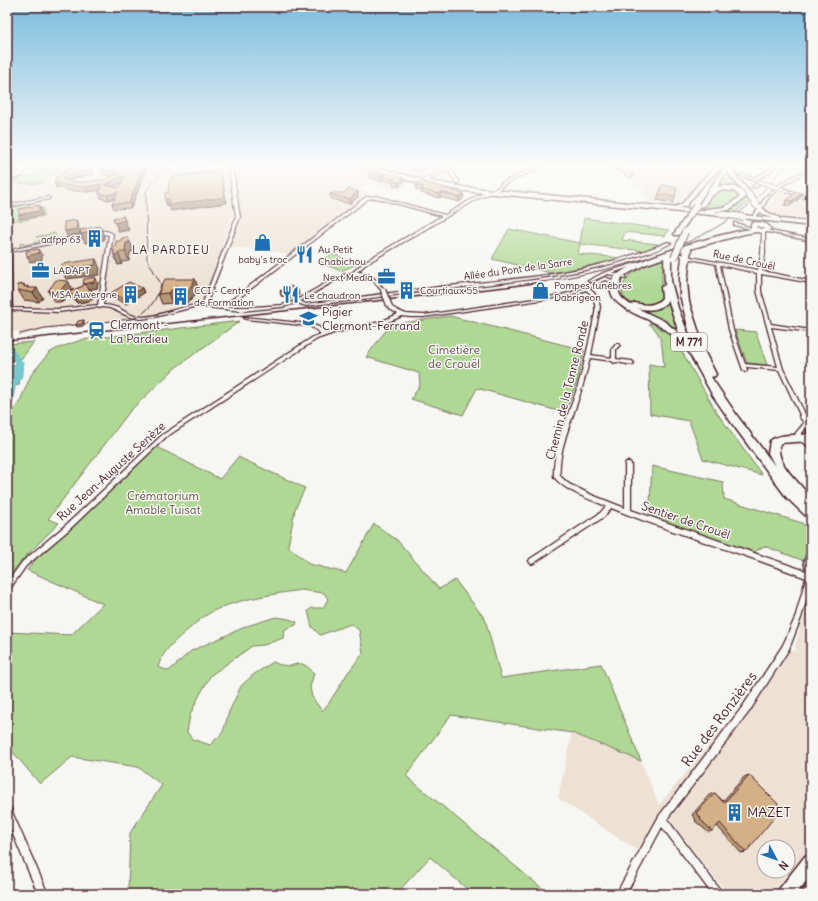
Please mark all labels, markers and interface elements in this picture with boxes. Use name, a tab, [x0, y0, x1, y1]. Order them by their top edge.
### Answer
building icon: adfpp 63	[84, 229, 104, 249]
shop icon: baby's troc	[253, 232, 273, 252]
place label: adfpp 63	[41, 233, 81, 246]
district label: LA PARDIEU	[132, 242, 210, 257]
place label: Au Petit Chabichou	[318, 243, 366, 268]
restaurant icon: Au Petit Chabichou	[295, 245, 315, 265]
street label: Rue de Crouël	[712, 247, 776, 273]
place label: baby's troc	[238, 253, 288, 266]
street label: Allée du Pont de la Sarre	[463, 255, 573, 283]
office icon: LADAPT	[30, 260, 50, 280]
place label: LADAPT	[53, 264, 90, 277]
office icon: Next Media	[376, 267, 396, 287]
place label: Next Media	[323, 271, 373, 284]
place label: Pompes funèbres Dabrigeon	[554, 279, 632, 304]
building icon: Courtiaux 55	[397, 280, 417, 300]
shop icon: Pompes funèbres Dabrigeon	[531, 281, 551, 301]
building icon: MSA Auvergne	[120, 284, 140, 304]
place label: CCI - Centre de Formation	[194, 284, 254, 309]
place label: Courtiaux 55	[420, 284, 478, 297]
restaurant icon: Le chaudron	[281, 285, 301, 305]
building icon: CCI - Centre de Formation	[171, 286, 191, 306]
place label: MSA Auvergne	[51, 288, 117, 301]
place label: Le chaudron	[304, 289, 361, 302]
place label: Pigier Clermont-Ferrand	[322, 304, 420, 333]
school or university icon: Pigier Clermont-Ferrand	[299, 308, 319, 328]
place label: Clermont - La Pardieu	[110, 317, 168, 346]
street label: Chemin de la Tonne Ronde	[542, 319, 592, 461]
station icon: Clermont - La Pardieu	[87, 321, 107, 341]
road number: M 771	[671, 333, 707, 351]
park label: Cimetière de Crouël	[428, 342, 480, 371]
street label: Rue Jean-Auguste Senèze	[54, 418, 168, 524]
park label: Crématorium Amable Tuisat	[125, 488, 201, 517]
street label: Sentier de Crouël	[640, 498, 732, 542]
street label: Rue des Ronzières	[677, 668, 761, 770]
building icon: MAZET	[724, 802, 744, 822]
place label: MAZET	[747, 803, 791, 821]
north arrow	[756, 839, 796, 879]
text: N	[776, 858, 791, 873]

